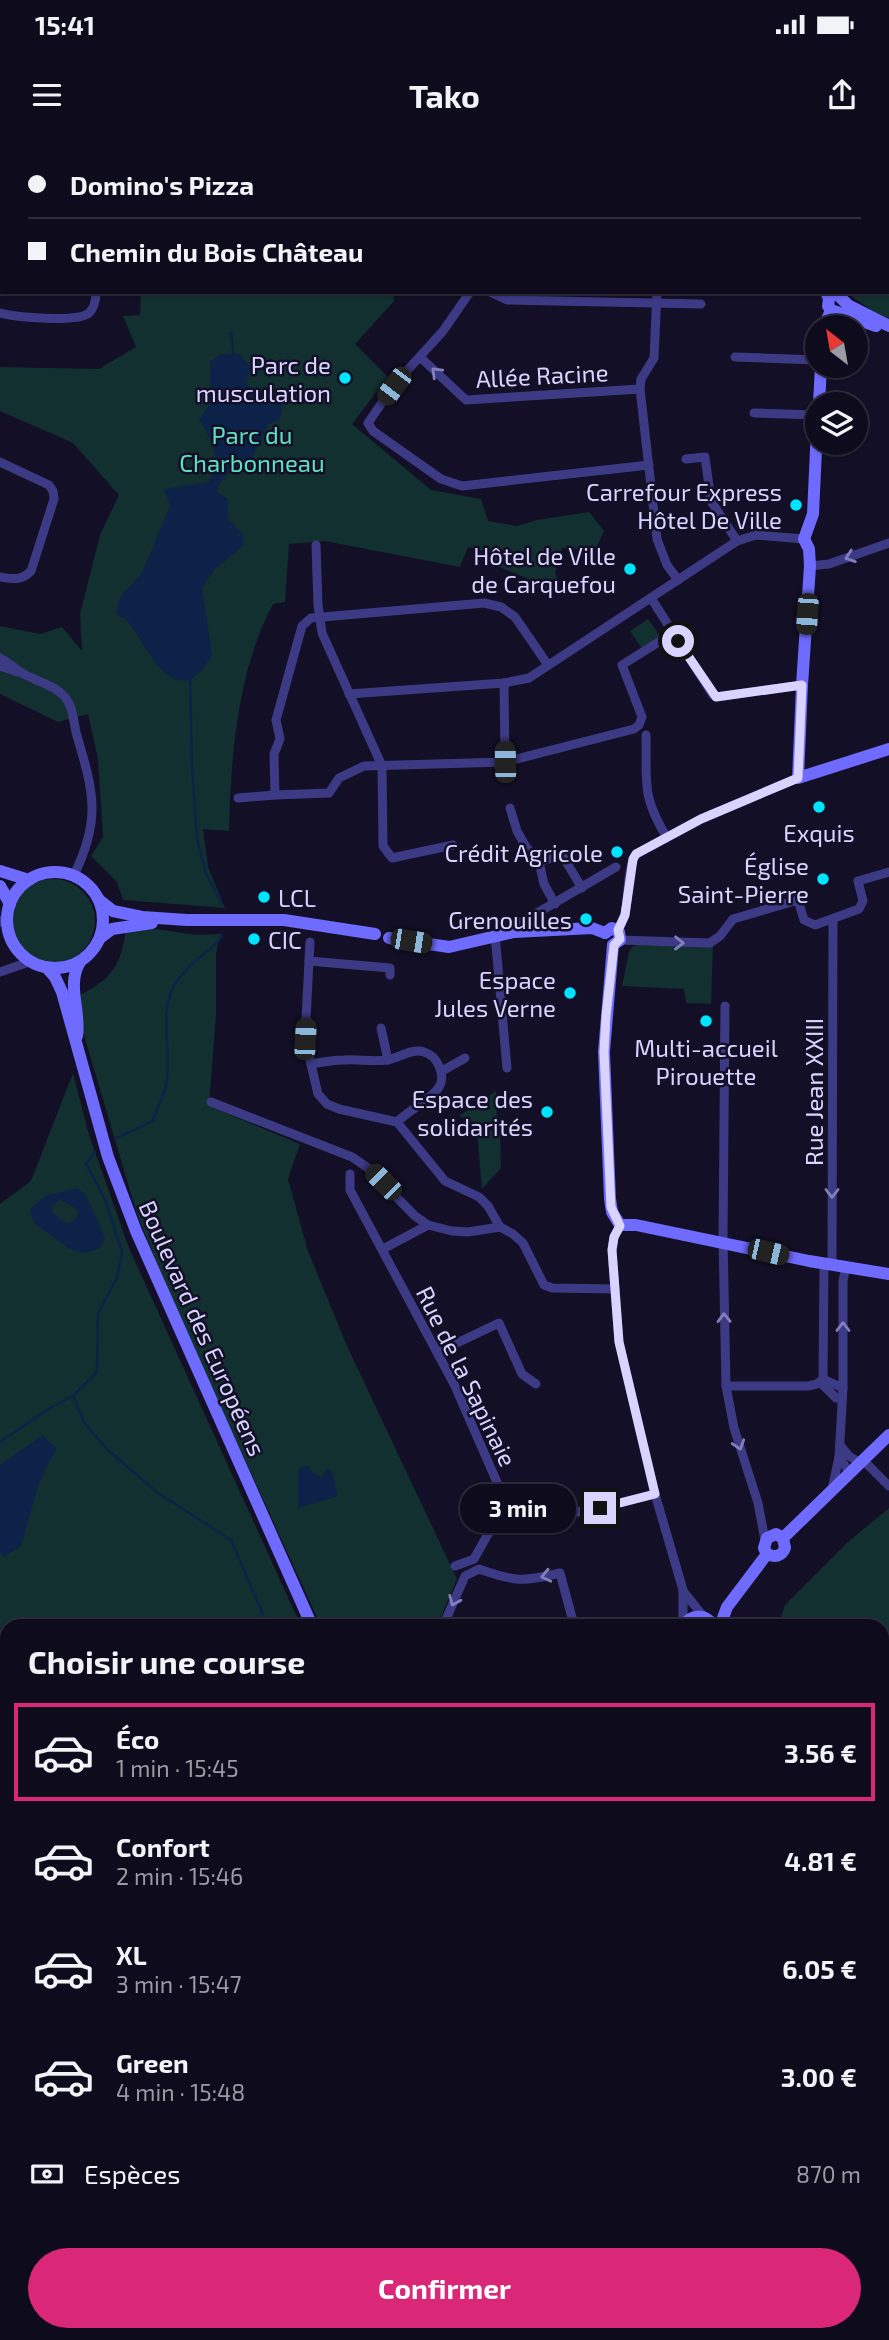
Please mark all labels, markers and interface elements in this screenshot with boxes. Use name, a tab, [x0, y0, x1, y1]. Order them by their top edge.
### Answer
text: 15:41	[35, 9, 95, 40]
icon: menu	[28, 76, 66, 114]
text: Tako	[409, 76, 480, 114]
icon: share	[823, 76, 861, 114]
text: Domino's Pizza	[70, 169, 254, 200]
text: Chemin du Bois Château	[70, 236, 363, 267]
north arrow	[805, 315, 868, 378]
map controls	[805, 315, 868, 455]
place label: Parc de musculation	[196, 350, 331, 407]
street label: Allée Racine	[475, 357, 609, 393]
car	[373, 363, 416, 409]
one-way arrow	[431, 368, 444, 381]
marker: Parc de musculation	[337, 370, 353, 386]
button: layers	[805, 392, 868, 455]
park label: Parc du Charbonneau	[179, 420, 325, 477]
place label: Carrefour Express Hôtel De Ville	[586, 477, 782, 534]
marker: Carrefour Express Hôtel De Ville	[788, 497, 804, 513]
place label: Hôtel de Ville de Carquefou	[471, 541, 616, 598]
one-way arrow	[845, 549, 857, 563]
marker: Hôtel de Ville de Carquefou	[622, 561, 638, 577]
car	[796, 592, 819, 636]
route start	[662, 625, 694, 657]
car	[495, 741, 516, 783]
marker: Exquis	[811, 799, 827, 815]
place label: Exquis	[783, 818, 855, 847]
place label: Crédit Agricole	[444, 838, 603, 867]
marker: Crédit Agricole	[609, 844, 625, 860]
place label: Église Saint-Pierre	[678, 851, 809, 908]
marker: Église Saint-Pierre	[815, 871, 831, 887]
place label: LCL	[278, 883, 316, 912]
marker: LCL	[256, 889, 272, 905]
place label: Grenouilles	[448, 905, 572, 934]
marker: Grenouilles	[578, 911, 594, 927]
place label: CIC	[268, 925, 302, 954]
car	[389, 927, 434, 955]
marker: CIC	[246, 931, 262, 947]
one-way arrow	[674, 935, 684, 951]
place label: Espace Jules Verne	[434, 965, 556, 1022]
marker: Espace Jules Verne	[562, 985, 578, 1001]
marker: Multi-accueil Pirouette	[698, 1013, 714, 1029]
car	[294, 1017, 317, 1061]
street label: Rue Jean XXIII	[799, 1018, 828, 1166]
place label: Multi-accueil Pirouette	[634, 1033, 778, 1090]
place label: Espace des solidarités	[412, 1084, 533, 1141]
marker: Espace des solidarités	[539, 1104, 555, 1120]
car	[361, 1160, 406, 1204]
one-way arrow	[824, 1188, 840, 1198]
street label: Boulevard des Européens	[134, 1196, 272, 1460]
car	[746, 1237, 791, 1267]
street label: Rue de la Sapinaie	[411, 1281, 523, 1471]
one-way arrow	[717, 1312, 732, 1323]
one-way arrow	[835, 1321, 851, 1332]
one-way arrow	[731, 1439, 746, 1451]
callout: 3 min	[460, 1484, 576, 1532]
route end	[584, 1492, 616, 1524]
text: 3 min	[489, 1494, 547, 1522]
one-way arrow	[540, 1568, 552, 1582]
one-way arrow	[448, 1593, 462, 1606]
text: Choisir une course	[28, 1642, 305, 1680]
icon: car	[32, 1721, 95, 1784]
text: Éco	[116, 1723, 159, 1754]
text: 3.56 €	[784, 1737, 857, 1768]
text: 1 min · 15:45	[116, 1754, 239, 1782]
icon: car	[32, 1829, 95, 1892]
text: Confort	[116, 1831, 210, 1862]
text: 4.81 €	[784, 1845, 857, 1876]
text: 2 min · 15:46	[116, 1862, 243, 1890]
icon: car	[32, 1937, 95, 2000]
text: XL	[116, 1939, 147, 1970]
text: 6.05 €	[782, 1953, 857, 1984]
text: 3 min · 15:47	[116, 1970, 242, 1998]
icon: car	[32, 2045, 95, 2108]
text: Green	[116, 2047, 189, 2078]
text: 3.00 €	[781, 2061, 857, 2092]
text: 4 min · 15:48	[116, 2078, 245, 2106]
icon: cash	[28, 2155, 66, 2193]
text: Espèces	[84, 2158, 181, 2189]
text: 870 m	[796, 2160, 861, 2188]
button: Confirmer	[28, 2248, 861, 2328]

